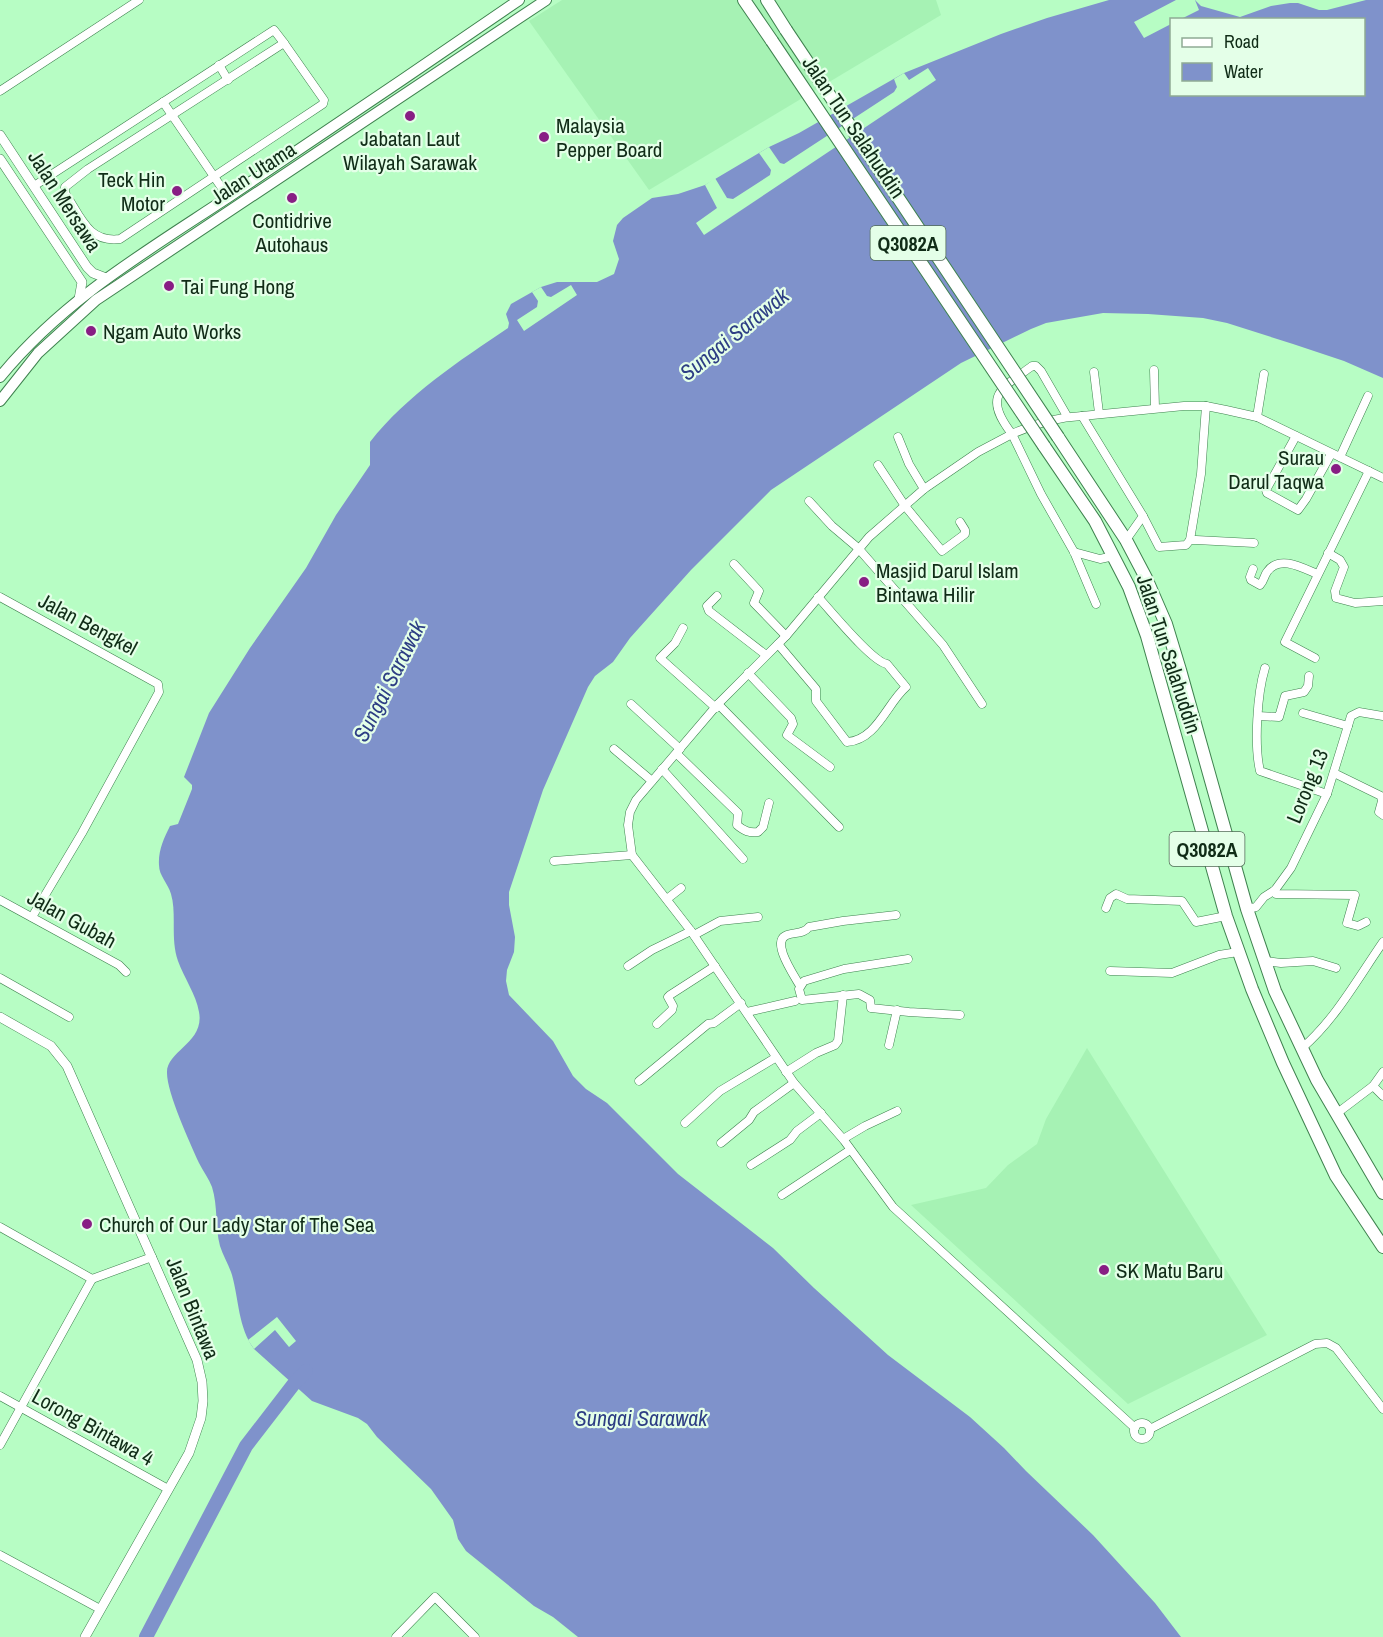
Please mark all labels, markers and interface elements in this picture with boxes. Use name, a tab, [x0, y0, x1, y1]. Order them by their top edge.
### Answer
legend	[1170, 18, 1365, 96]
text: Road	[1224, 29, 1259, 54]
street label: Jalan Tun Salahuddin	[796, 50, 912, 204]
text: Water	[1224, 59, 1263, 84]
marker: Jabatan Laut Wilayah Sarawak	[403, 109, 417, 123]
place label: Malaysia Pepper Board	[556, 111, 662, 164]
place label: Jabatan Laut Wilayah Sarawak	[343, 124, 477, 177]
marker: Malaysia Pepper Board	[537, 130, 551, 144]
street label: Jalan Utama	[205, 134, 302, 211]
street label: Jalan Mersawa	[21, 145, 109, 258]
place label: Teck Hin Motor	[98, 165, 165, 218]
marker: Teck Hin Motor	[170, 184, 184, 198]
marker: Contidrive Autohaus	[285, 191, 299, 205]
place label: Contidrive Autohaus	[252, 206, 332, 259]
road number: Q3082A	[870, 226, 946, 260]
place label: Tai Fung Hong	[181, 272, 295, 301]
marker: Tai Fung Hong	[162, 279, 176, 293]
water label: Sungai Sarawak	[673, 280, 796, 387]
place label: Ngam Auto Works	[103, 317, 241, 346]
marker: Ngam Auto Works	[84, 324, 98, 338]
place label: Surau Darul Taqwa	[1228, 443, 1324, 496]
marker: Surau Darul Taqwa	[1329, 462, 1343, 476]
place label: Masjid Darul Islam Bintawa Hilir	[876, 556, 1019, 609]
street label: Jalan Tun Salahuddin	[1130, 571, 1208, 737]
marker: Masjid Darul Islam Bintawa Hilir	[857, 575, 871, 589]
street label: Jalan Bengkel	[33, 586, 143, 662]
water label: Sungai Sarawak	[346, 614, 433, 747]
street label: Lorong 13	[1279, 745, 1335, 827]
road number: Q3082A	[1170, 832, 1244, 866]
street label: Jalan Gubah	[22, 883, 122, 955]
place label: Church of Our Lady Star of The Sea	[99, 1210, 375, 1239]
marker: Church of Our Lady Star of The Sea	[80, 1217, 94, 1231]
street label: Jalan Bintawa	[159, 1252, 227, 1364]
place label: SK Matu Baru	[1116, 1256, 1223, 1285]
marker: SK Matu Baru	[1097, 1263, 1111, 1277]
street label: Lorong Bintawa 4	[27, 1382, 159, 1473]
water label: Sungai Sarawak	[575, 1403, 708, 1433]

